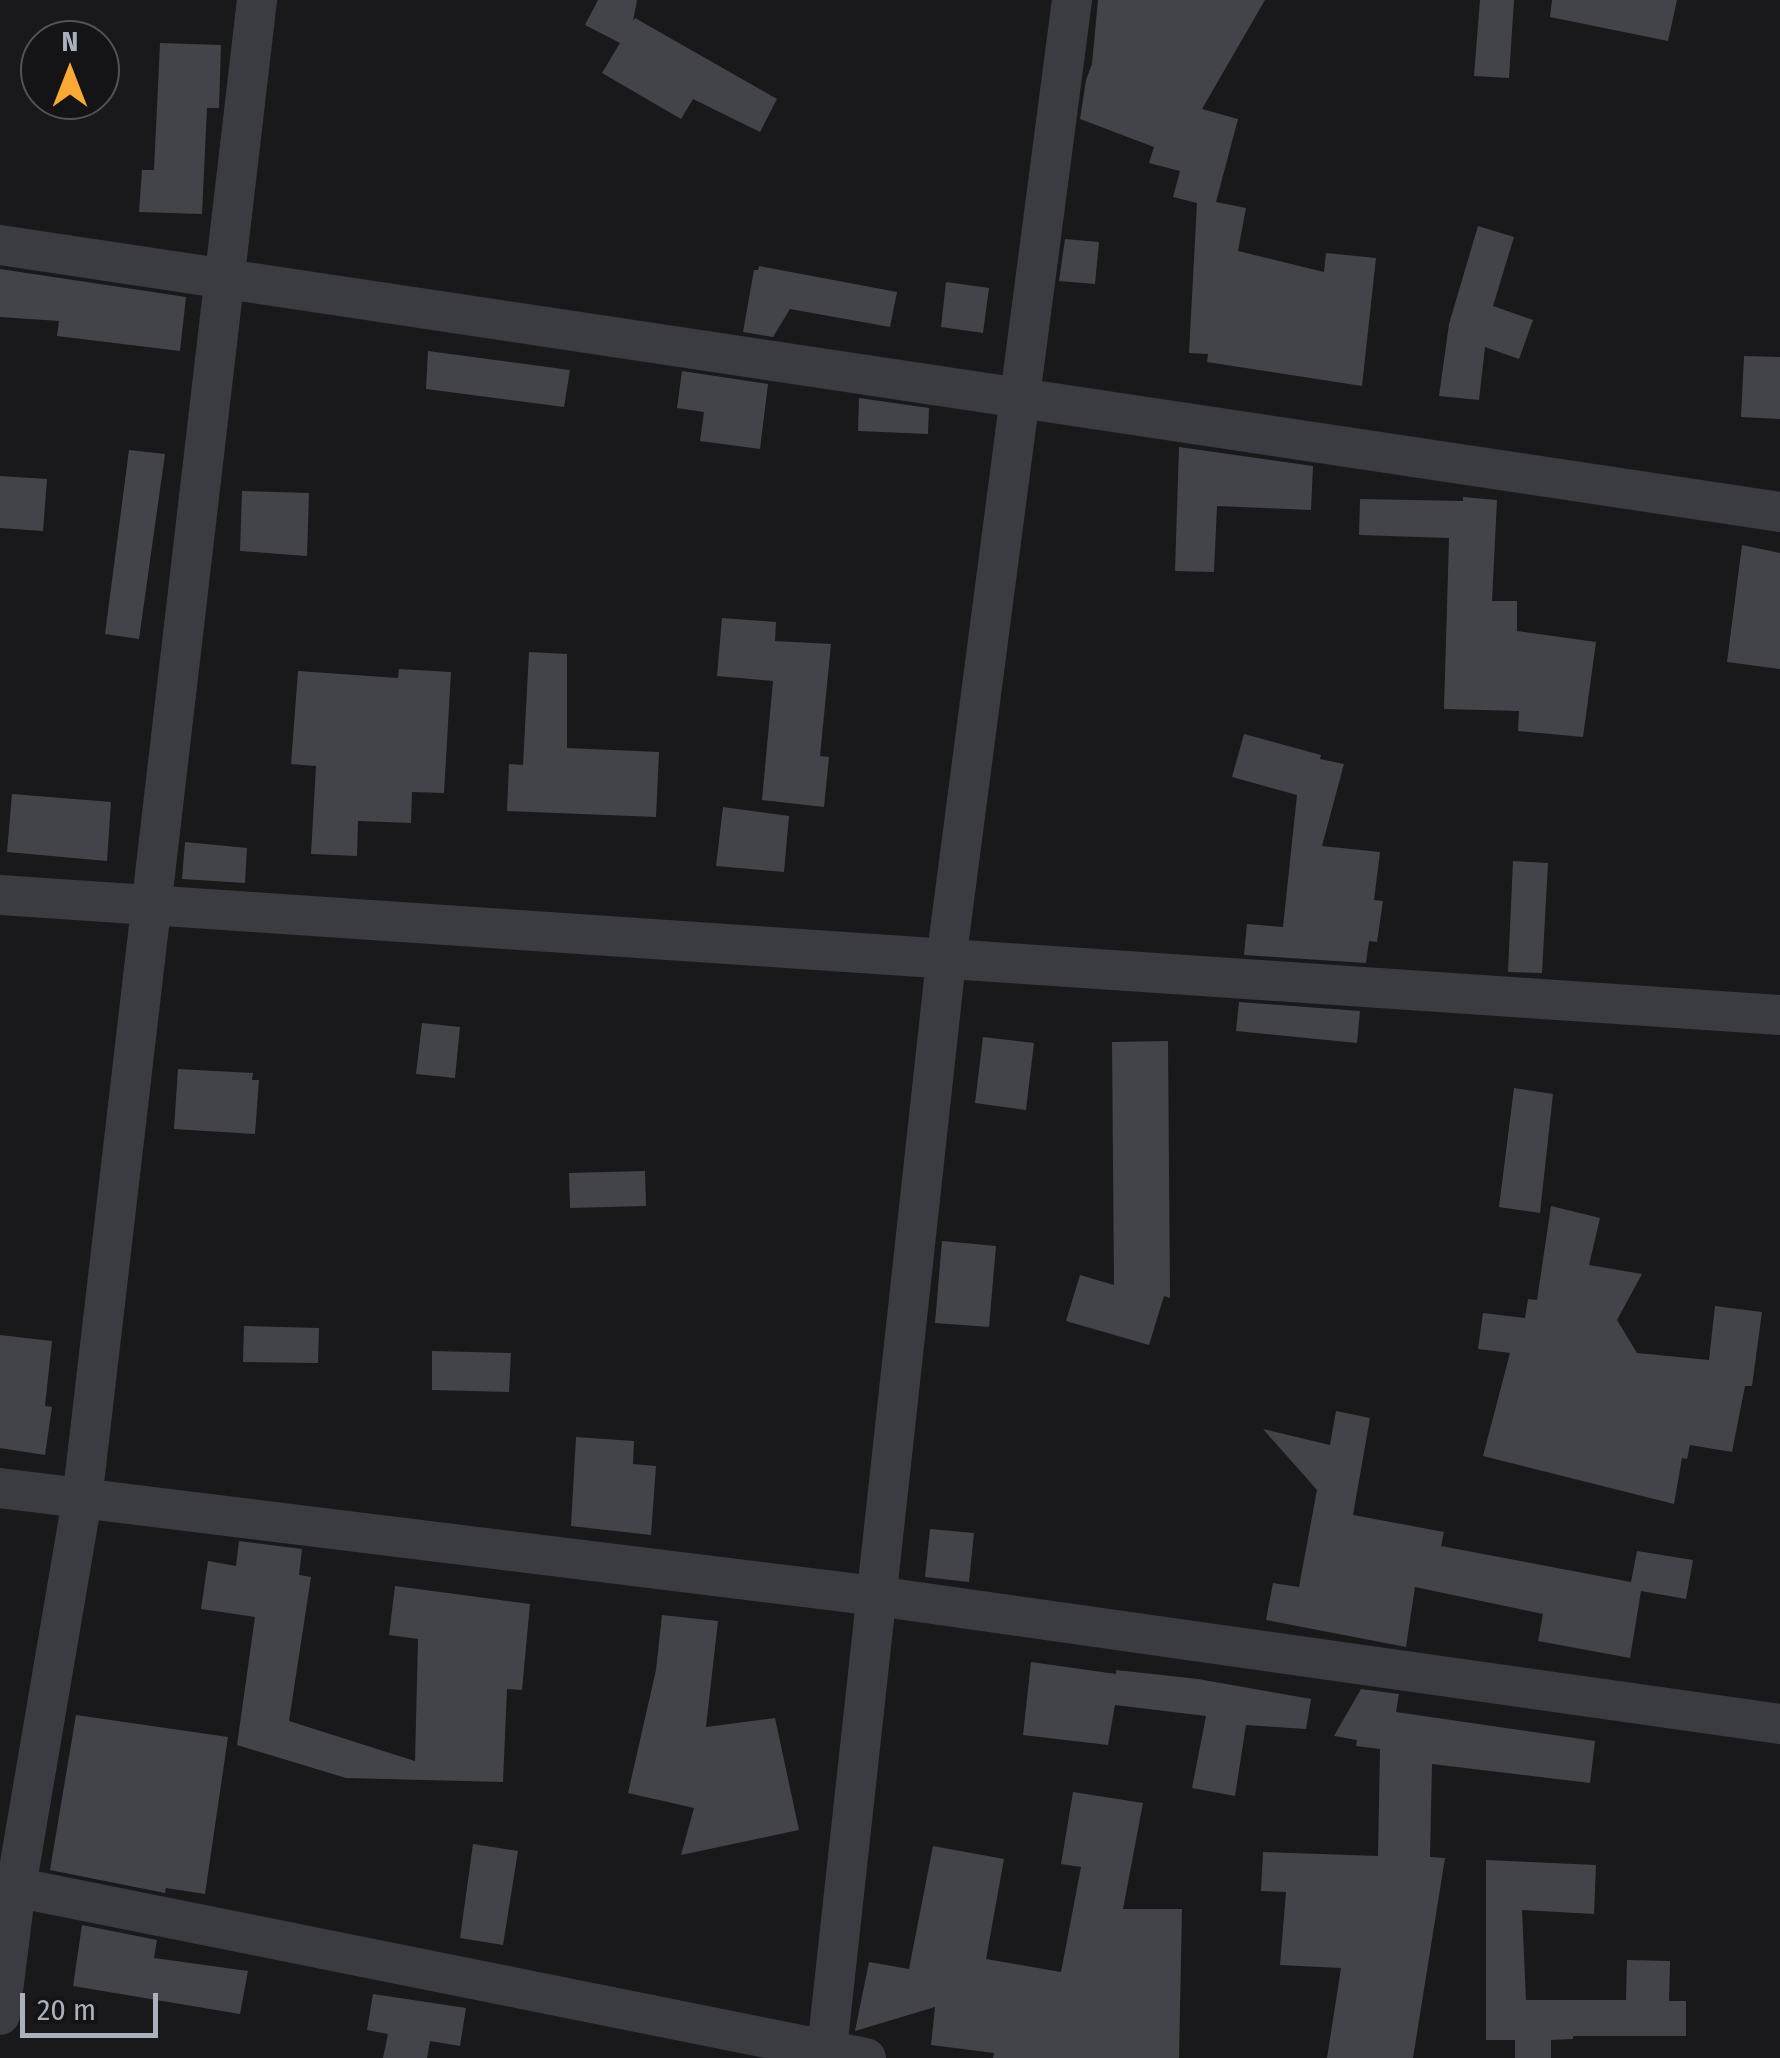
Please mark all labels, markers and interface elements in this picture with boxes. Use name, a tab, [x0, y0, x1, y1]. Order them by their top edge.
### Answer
north arrow	[20, 20, 120, 120]
text: N	[62, 25, 78, 58]
scale bar	[25, 1973, 162, 2035]
text: 20 m	[37, 1992, 96, 2028]

